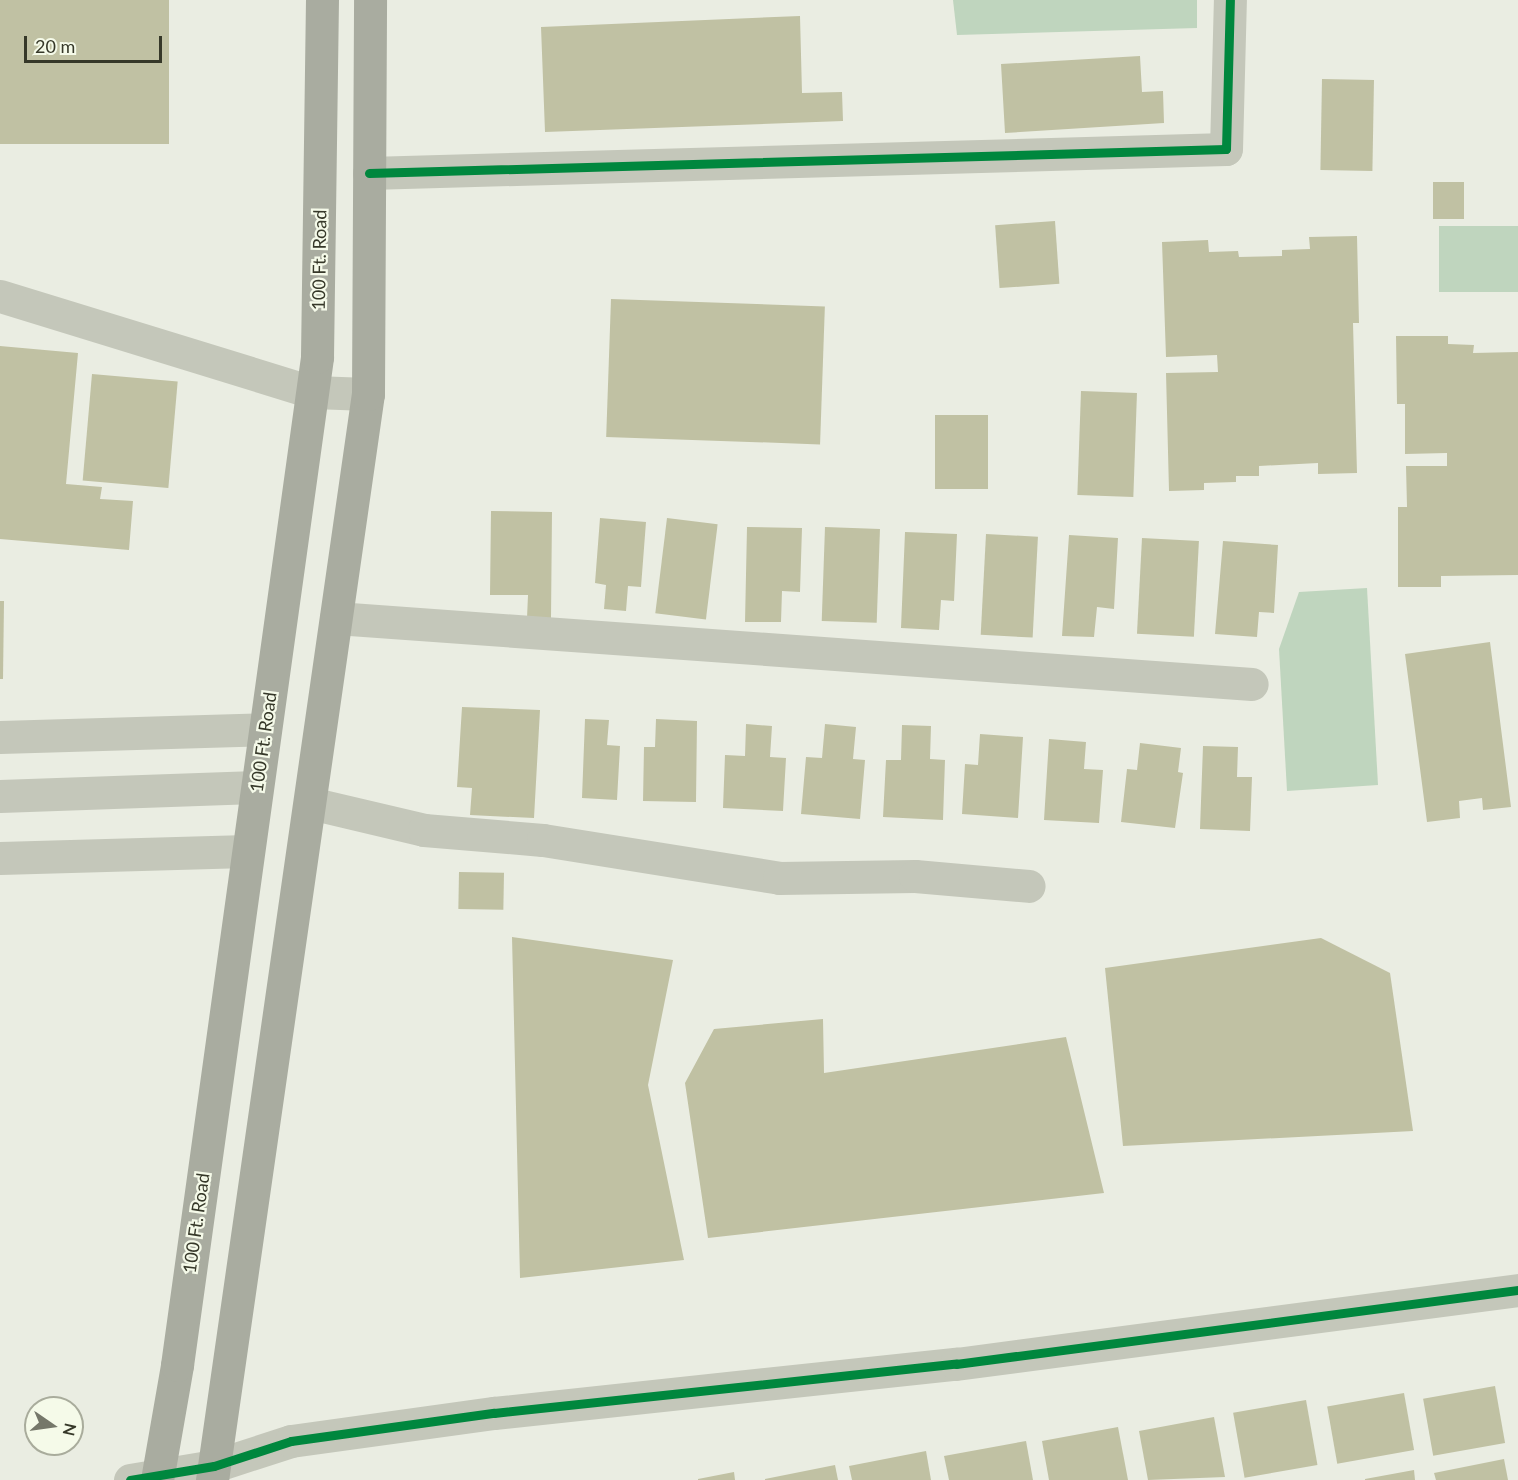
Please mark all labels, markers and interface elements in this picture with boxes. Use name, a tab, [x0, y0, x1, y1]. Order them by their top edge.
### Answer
scale bar	[27, 24, 165, 62]
text: 20 m	[35, 35, 75, 57]
street label: 100 Ft. Road	[307, 209, 331, 311]
street label: 100 Ft. Road	[245, 691, 281, 793]
street label: 100 Ft. Road	[178, 1172, 214, 1274]
north arrow	[24, 1396, 84, 1456]
text: N	[59, 1422, 81, 1438]

